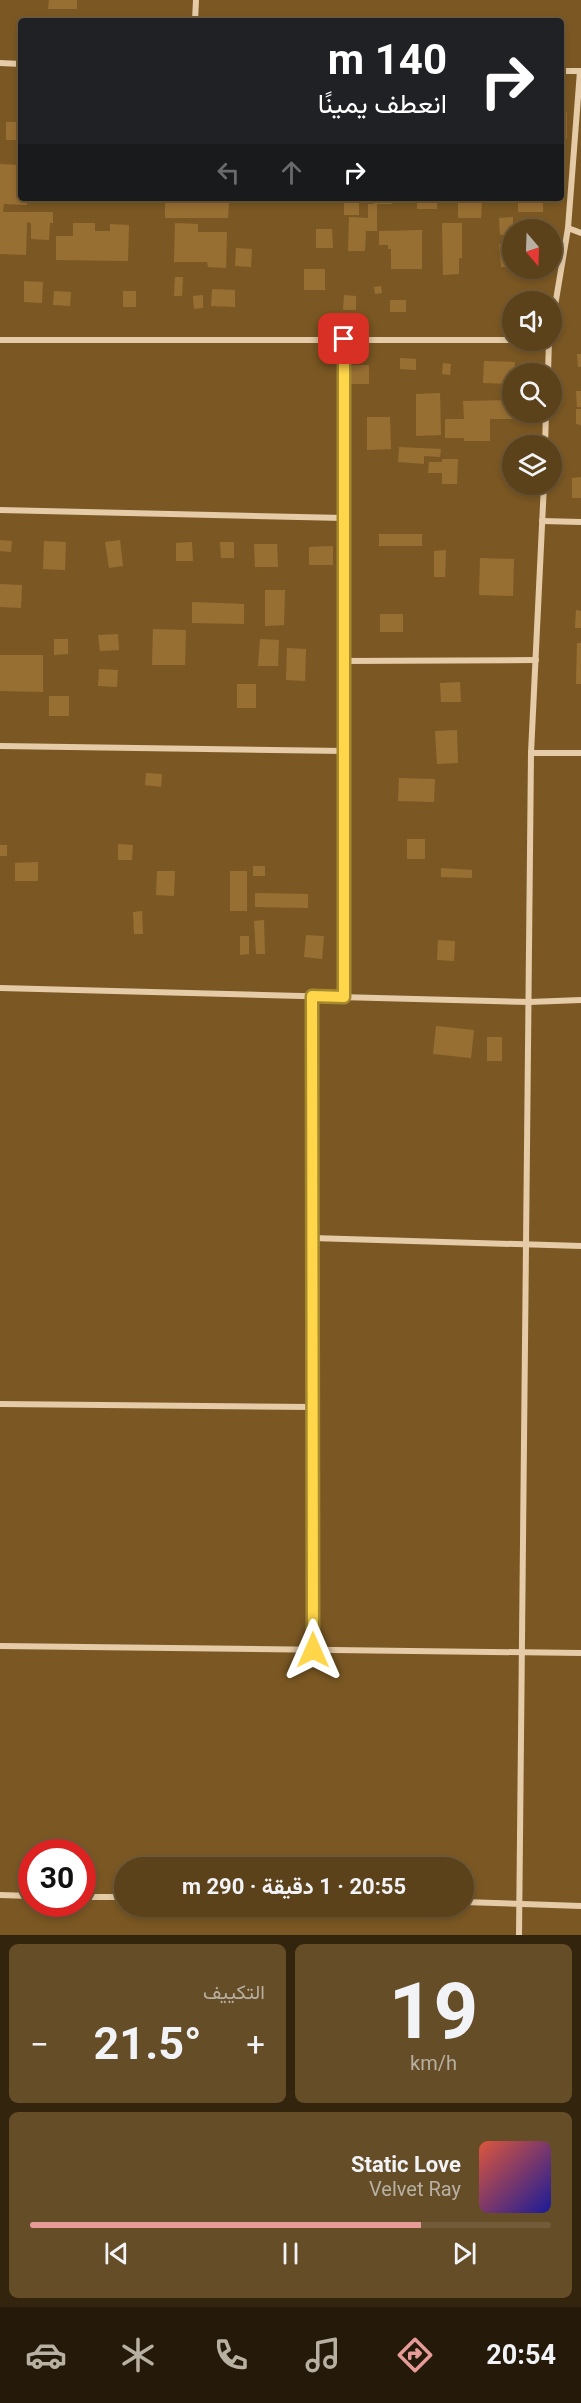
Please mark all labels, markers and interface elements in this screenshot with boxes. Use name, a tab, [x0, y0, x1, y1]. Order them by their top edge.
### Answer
text: 140 m	[328, 35, 447, 84]
icon: right	[468, 42, 546, 120]
text: انعطف يمينًا	[318, 88, 447, 120]
icon: left	[212, 156, 245, 189]
icon: ahead	[275, 156, 308, 189]
icon: right	[338, 156, 371, 189]
north arrow	[502, 219, 562, 279]
map controls	[502, 219, 562, 495]
button: sound	[502, 291, 562, 351]
pin	[318, 313, 369, 364]
icon: arrive	[327, 322, 360, 355]
button: search	[502, 363, 562, 423]
button: layers	[502, 435, 562, 495]
position arrow	[281, 1618, 345, 1682]
speed limit sign: 30	[18, 1839, 96, 1917]
text: 20:55 · 1 دقيقة · 290 m	[182, 1874, 406, 1899]
text: 19	[389, 1966, 478, 2057]
text: التكييف	[203, 1980, 265, 2004]
text: 21.5°	[94, 2017, 202, 2070]
text: −	[30, 2025, 49, 2064]
text: +	[246, 2025, 265, 2064]
text: km/h	[410, 2051, 457, 2075]
text: Static Love	[351, 2152, 461, 2177]
text: Velvet Ray	[369, 2177, 461, 2201]
icon: previous	[100, 2237, 133, 2270]
icon: pause	[274, 2237, 307, 2270]
icon: next	[448, 2237, 481, 2270]
icon: car	[25, 2334, 67, 2376]
icon: climate	[117, 2334, 159, 2376]
icon: phone	[210, 2334, 252, 2376]
icon: music	[302, 2334, 344, 2376]
icon: directions	[394, 2334, 436, 2376]
text: 20:54	[486, 2339, 556, 2371]

